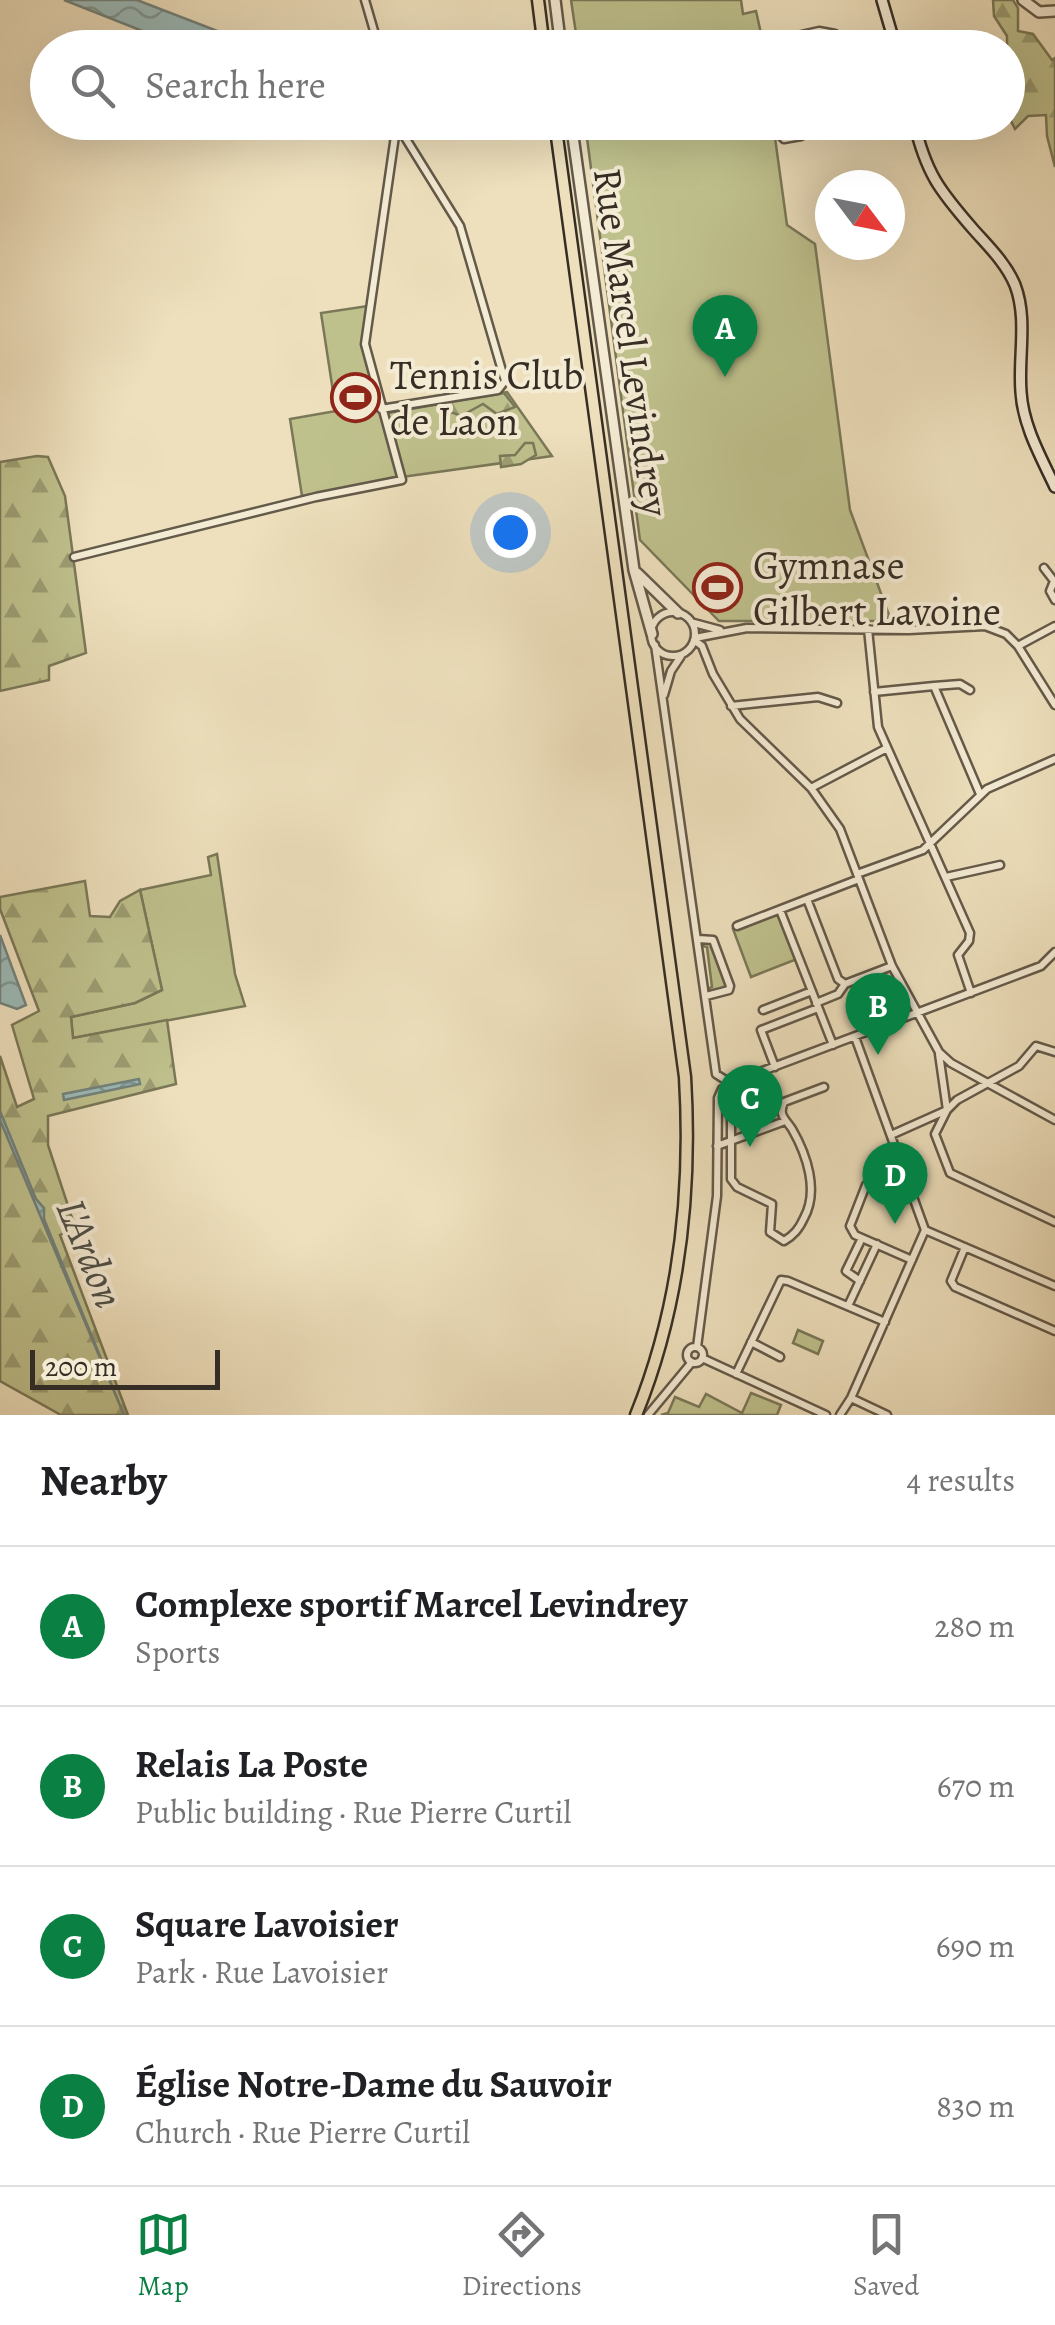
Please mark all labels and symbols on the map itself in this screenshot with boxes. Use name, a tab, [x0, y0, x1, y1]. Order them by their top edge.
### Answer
street label: Rue Marcel Levindrey	[580, 164, 683, 521]
north arrow	[815, 170, 905, 260]
pin: A	[692, 294, 758, 377]
place label: Tennis Club de Laon	[390, 348, 583, 449]
sports icon: Tennis Club de Laon	[329, 372, 381, 424]
your location	[485, 507, 536, 558]
place label: Gymnase Gilbert Lavoine	[753, 538, 1001, 639]
sports icon: Gymnase Gilbert Lavoine	[692, 562, 744, 614]
pin: B	[846, 972, 910, 1055]
pin: C	[718, 1064, 782, 1147]
pin: D	[862, 1142, 928, 1224]
water label: L'Ardon	[43, 1190, 138, 1316]
scale bar	[30, 1345, 220, 1390]

